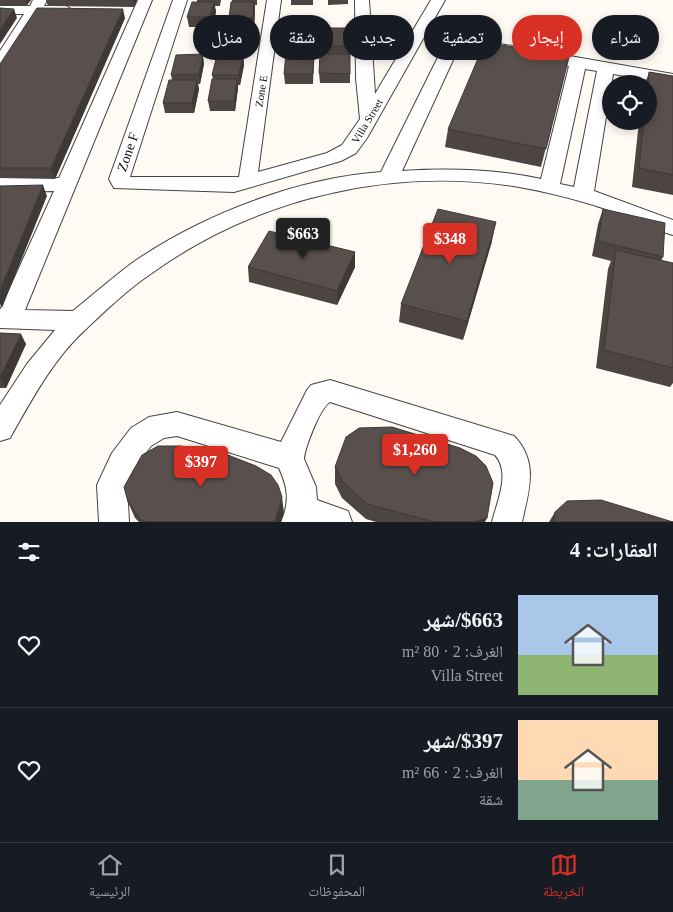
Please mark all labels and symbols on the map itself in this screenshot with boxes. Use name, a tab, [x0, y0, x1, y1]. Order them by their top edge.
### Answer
street label: Zone E	[253, 74, 269, 108]
street label: Villa Street	[349, 97, 385, 145]
street label: Zone F	[114, 130, 142, 173]
pin: $663	[273, 218, 333, 260]
pin: $348	[420, 222, 480, 265]
pin: $1,260	[374, 434, 456, 476]
pin: $397	[171, 446, 231, 488]

